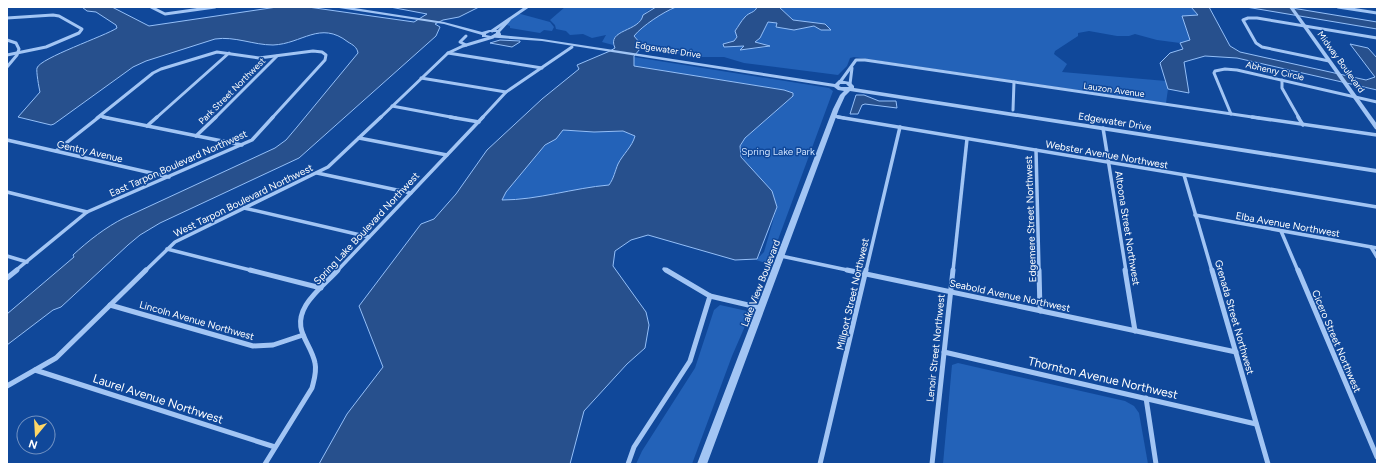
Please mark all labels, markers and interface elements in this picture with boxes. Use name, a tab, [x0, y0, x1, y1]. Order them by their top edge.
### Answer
street label: Midway Boulevard	[1315, 29, 1367, 95]
street label: Edgewater Drive	[634, 39, 702, 60]
street label: Park Street Northwest	[196, 55, 268, 126]
street label: Abhenry Circle	[1245, 58, 1306, 83]
street label: Lauzon Avenue	[1083, 80, 1145, 99]
street label: Edgewater Drive	[1077, 109, 1153, 134]
street label: East Tarpon Boulevard Northwest	[107, 127, 249, 200]
street label: Webster Avenue Northwest	[1045, 137, 1169, 172]
street label: Gentry Avenue	[56, 138, 125, 166]
park label: Spring Lake Park	[741, 145, 815, 158]
street label: Edgemere Street Northwest	[1022, 155, 1039, 283]
street label: West Tarpon Boulevard Northwest	[171, 161, 315, 240]
street label: Spring Lake Boulevard Northwest	[311, 169, 422, 287]
street label: Altoona Street Northwest	[1112, 170, 1143, 286]
street label: Elba Avenue Northwest	[1235, 209, 1341, 240]
street label: Millport Street Northwest	[833, 237, 872, 352]
street label: Lake View Boulevard	[738, 238, 783, 329]
street label: Grenada Street Northwest	[1212, 258, 1257, 376]
street label: Seabold Avenue Northwest	[948, 276, 1072, 315]
street label: Cicero Street Northwest	[1309, 288, 1364, 395]
street label: Lenoir Street Northwest	[923, 293, 948, 403]
street label: Lincoln Avenue Northwest	[138, 298, 256, 343]
street label: Thornton Avenue Northwest	[1027, 354, 1180, 402]
street label: Laurel Avenue Northwest	[91, 371, 225, 427]
north arrow	[16, 415, 56, 455]
text: N	[27, 437, 39, 452]

